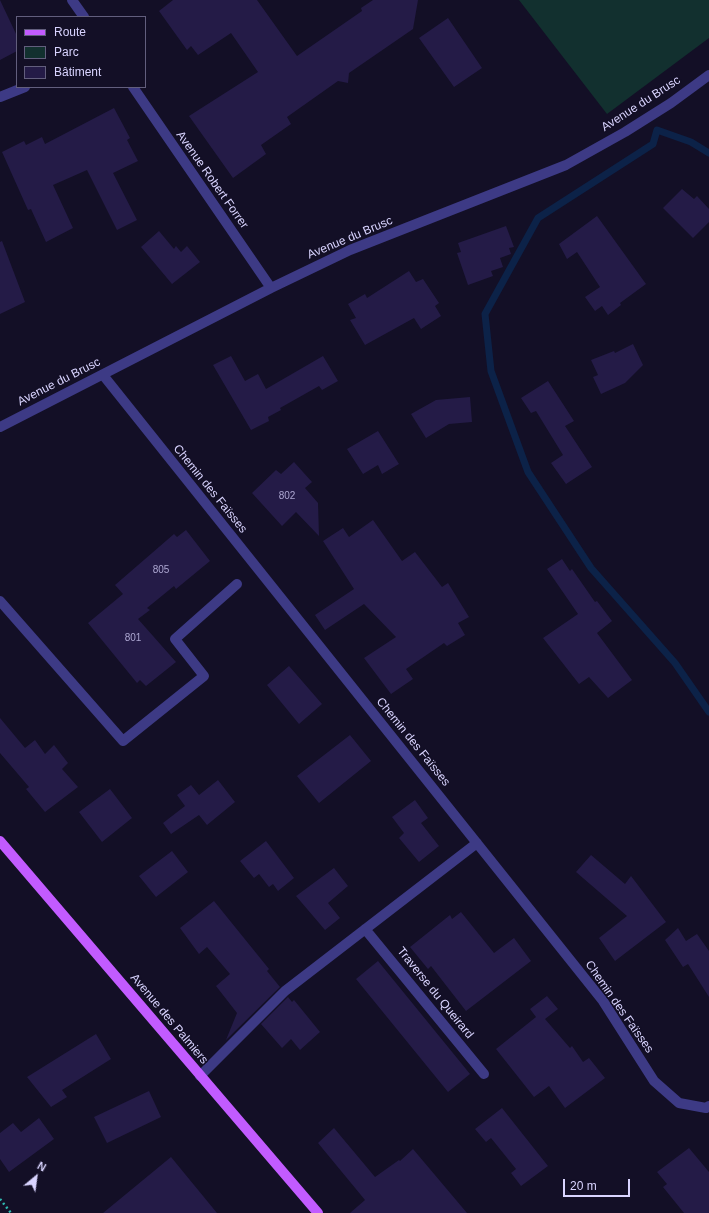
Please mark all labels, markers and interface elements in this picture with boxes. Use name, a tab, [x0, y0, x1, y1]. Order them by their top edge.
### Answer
legend	[16, 16, 146, 88]
text: Route	[54, 25, 86, 39]
text: Parc	[54, 45, 79, 59]
text: Bâtiment	[54, 65, 101, 79]
street label: Avenue du Brusc	[599, 73, 683, 135]
street label: Avenue Robert Forrer	[173, 128, 251, 232]
street label: Avenue du Brusc	[305, 214, 395, 262]
street label: Avenue du Brusc	[15, 355, 103, 409]
street label: Chemin des Faïsses	[170, 442, 250, 536]
house number: 802	[279, 490, 295, 502]
house number: 805	[153, 564, 169, 576]
house number: 801	[125, 632, 141, 644]
street label: Chemin des Faïsses	[373, 695, 453, 789]
street label: Traverse du Queirard	[394, 944, 476, 1042]
street label: Chemin des Faïsses	[582, 958, 656, 1056]
street label: Avenue des Palmiers	[127, 971, 211, 1067]
north arrow	[16, 1157, 56, 1197]
text: N	[35, 1159, 48, 1174]
scale bar	[565, 1171, 632, 1197]
text: 20 m	[570, 1179, 597, 1193]

